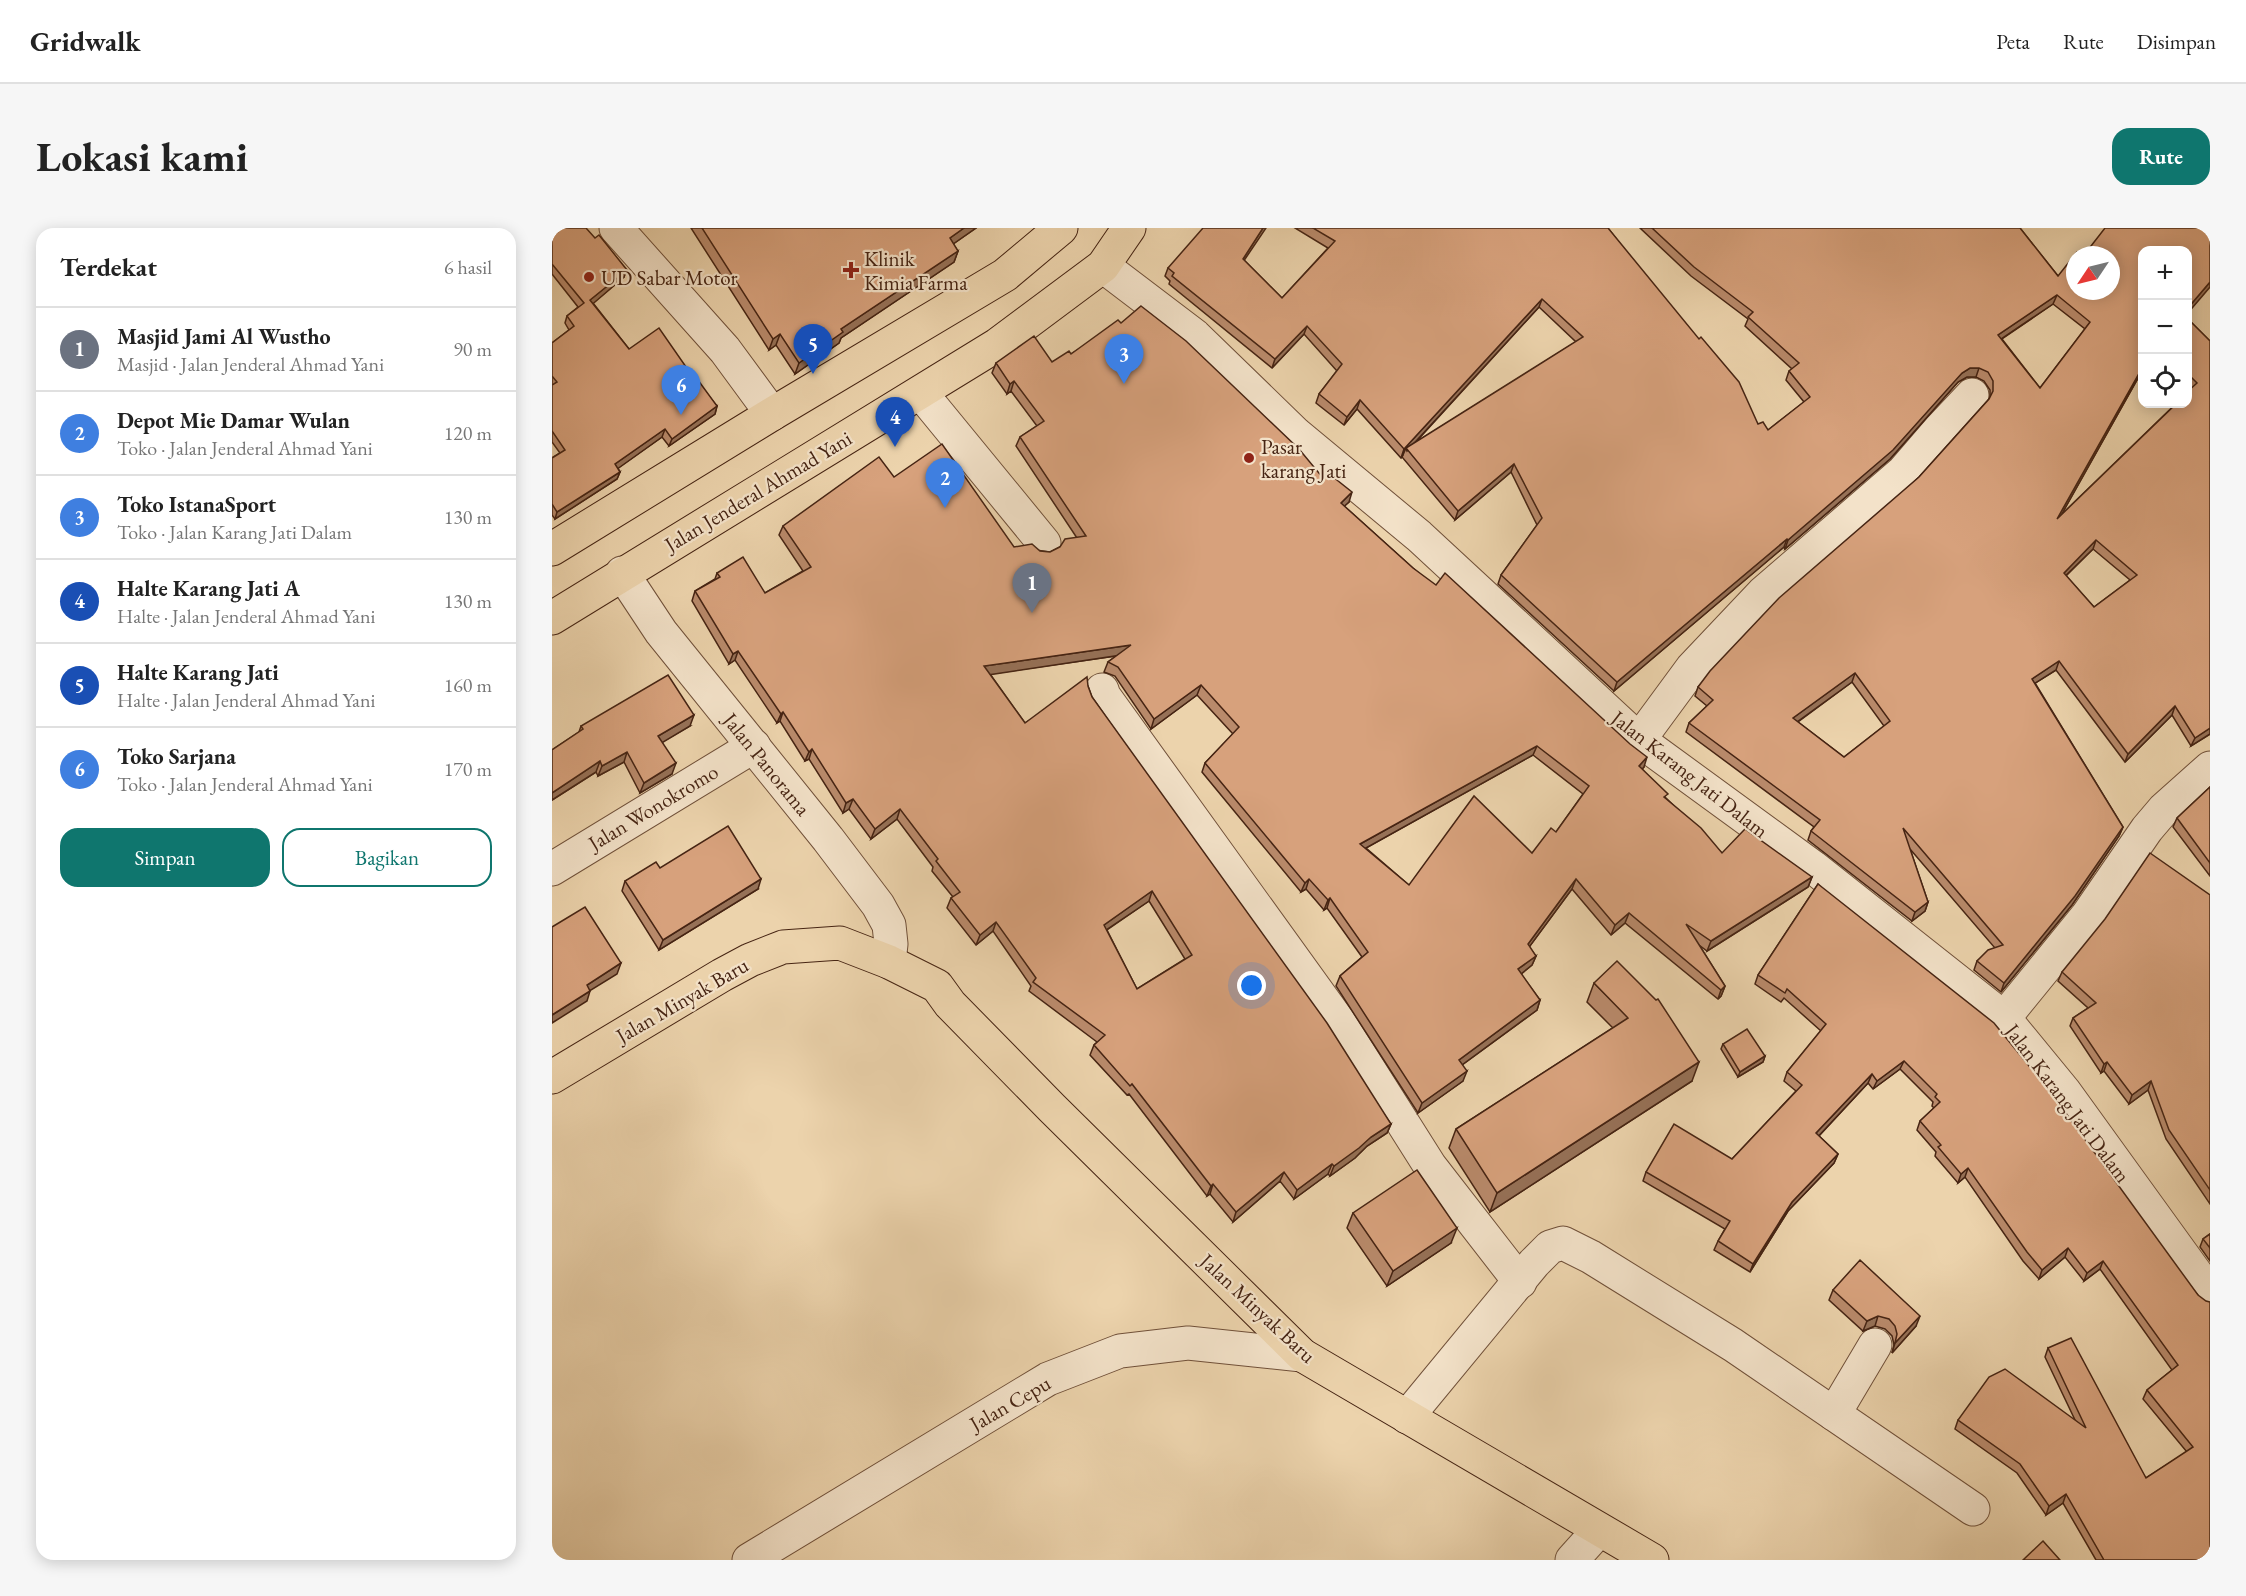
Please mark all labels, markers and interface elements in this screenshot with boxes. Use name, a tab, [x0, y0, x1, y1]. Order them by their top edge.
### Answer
text: Gridwalk	[30, 23, 141, 59]
text: Peta	[1996, 28, 2030, 55]
text: Rute	[2063, 28, 2104, 55]
text: Disimpan	[2137, 28, 2216, 55]
button: Rute	[2112, 128, 2210, 185]
text: Lokasi kami	[36, 129, 248, 184]
place label: Klinik Kimia Farma	[864, 245, 968, 296]
north arrow	[2066, 246, 2120, 300]
map controls	[2138, 246, 2192, 408]
button: +	[2138, 246, 2192, 300]
text: Terdekat	[60, 250, 157, 284]
text: 6 hasil	[444, 254, 492, 280]
marker: Klinik Kimia Farma	[842, 261, 860, 279]
place label: UD Sabar Motor	[601, 264, 738, 291]
marker: UD Sabar Motor	[582, 270, 596, 284]
button: −	[2138, 300, 2192, 354]
text: Masjid Jami Al Wustho	[117, 322, 331, 351]
pin: 5	[794, 324, 832, 374]
pin: 3	[1104, 334, 1144, 384]
text: 1	[74, 336, 85, 362]
text: 90 m	[453, 336, 492, 362]
text: Masjid · Jalan Jenderal Ahmad Yani	[117, 351, 384, 377]
button: locate	[2138, 354, 2192, 408]
pin: 6	[662, 366, 700, 415]
pin: 4	[876, 398, 914, 447]
text: Depot Mie Damar Wulan	[117, 406, 350, 435]
text: 2	[74, 420, 85, 446]
text: 120 m	[444, 420, 492, 446]
street label: Jalan Jenderal Ahmad Yani	[658, 424, 857, 559]
place label: Pasar karang Jati	[1261, 433, 1346, 484]
text: Toko · Jalan Jenderal Ahmad Yani	[117, 435, 373, 461]
marker: Pasar karang Jati	[1242, 451, 1256, 465]
pin: 2	[926, 458, 964, 508]
text: Toko IstanaSport	[117, 490, 276, 519]
text: 3	[74, 504, 85, 530]
text: 130 m	[444, 504, 492, 530]
text: Toko · Jalan Karang Jati Dalam	[117, 519, 352, 545]
pin: 1	[1012, 564, 1052, 613]
text: Halte Karang Jati A	[117, 574, 300, 603]
text: 4	[74, 588, 85, 614]
text: 130 m	[444, 588, 492, 614]
text: Halte · Jalan Jenderal Ahmad Yani	[117, 603, 376, 629]
text: Halte Karang Jati	[117, 658, 279, 687]
text: 5	[74, 672, 85, 698]
text: 160 m	[444, 672, 492, 698]
text: Halte · Jalan Jenderal Ahmad Yani	[117, 687, 376, 713]
street label: Jalan Karang Jati Dalam	[1604, 703, 1774, 844]
street label: Jalan Panorama	[716, 705, 817, 821]
text: Toko Sarjana	[117, 742, 236, 771]
text: 6	[74, 756, 85, 782]
text: 170 m	[444, 756, 492, 782]
street label: Jalan Wonokromo	[581, 758, 723, 857]
text: Toko · Jalan Jenderal Ahmad Yani	[117, 771, 373, 797]
button: Simpan	[60, 828, 270, 887]
button: Bagikan	[282, 828, 492, 887]
street label: Jalan Minyak Baru	[609, 951, 753, 1050]
your location	[1237, 971, 1266, 1000]
street label: Jalan Karang Jati Dalam	[1998, 1017, 2137, 1188]
street label: Jalan Minyak Baru	[1193, 1246, 1322, 1369]
street label: Jalan Cepu	[963, 1369, 1055, 1438]

